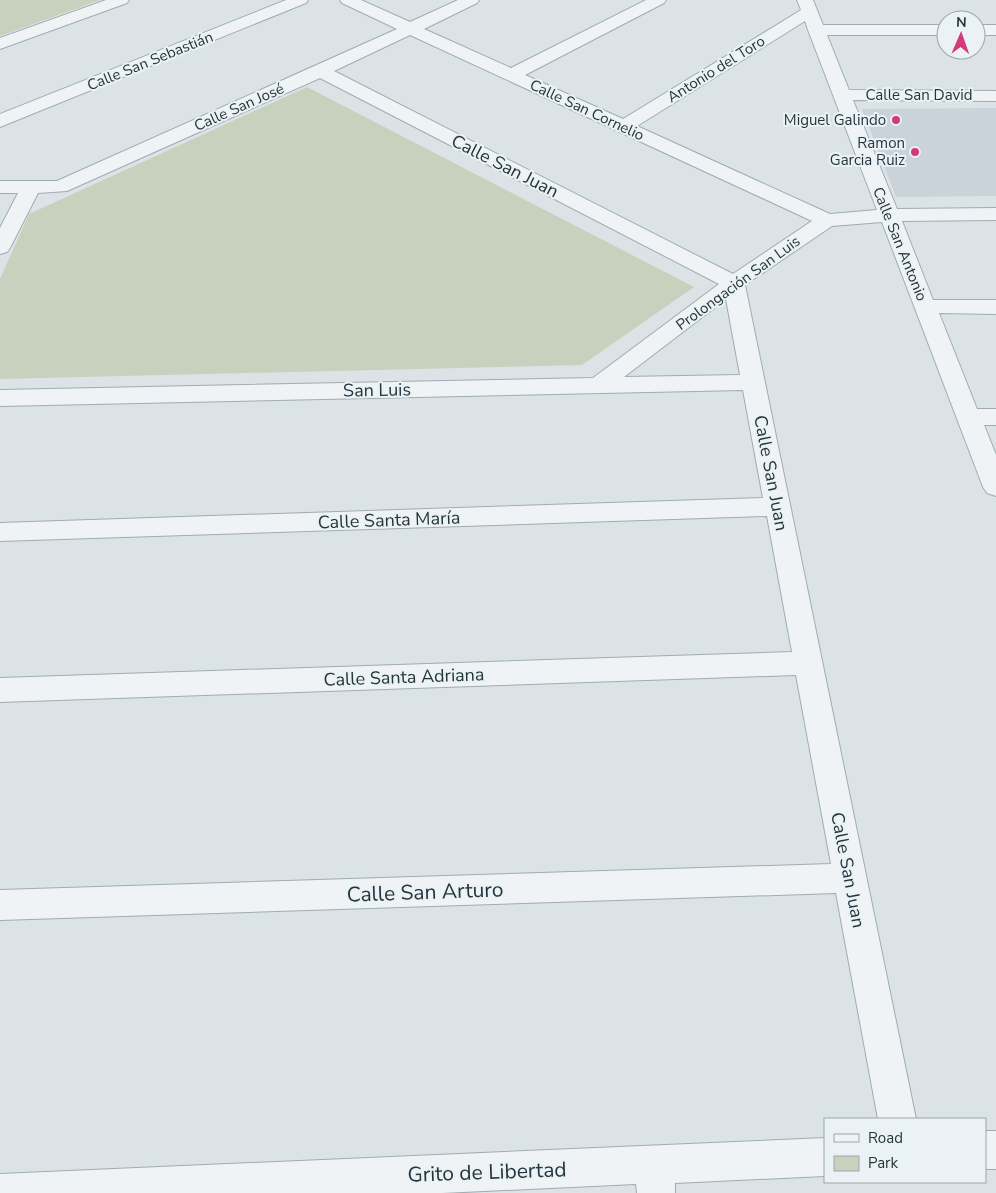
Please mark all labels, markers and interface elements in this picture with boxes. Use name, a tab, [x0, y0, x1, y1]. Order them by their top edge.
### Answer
north arrow	[936, 10, 986, 60]
text: N	[956, 13, 967, 32]
street label: Calle San Sebastián	[84, 27, 216, 95]
street label: Antonio del Toro	[663, 31, 769, 107]
street label: Calle San Cornelio	[527, 75, 647, 145]
street label: Calle San José	[191, 78, 287, 136]
street label: Calle San David	[866, 85, 972, 105]
place label: Miguel Galindo	[784, 110, 886, 130]
marker: Miguel Galindo	[890, 114, 902, 126]
street label: Calle San Juan	[447, 129, 563, 203]
place label: Ramon Garcia Ruiz	[830, 133, 905, 170]
marker: Ramon Garcia Ruiz	[909, 146, 921, 158]
street label: Calle San Antonio	[868, 184, 932, 304]
street label: Prolongación San Luis	[672, 231, 804, 335]
street label: San Luis	[343, 377, 411, 403]
street label: Calle San Juan	[748, 413, 794, 533]
street label: Calle Santa María	[317, 506, 461, 534]
street label: Calle Santa Adriana	[323, 662, 485, 692]
street label: Calle San Juan	[825, 810, 871, 930]
street label: Calle San Arturo	[346, 875, 504, 909]
legend	[824, 1118, 986, 1183]
text: Road	[868, 1128, 903, 1148]
text: Park	[868, 1153, 898, 1173]
street label: Grito de Libertad	[407, 1155, 567, 1189]

